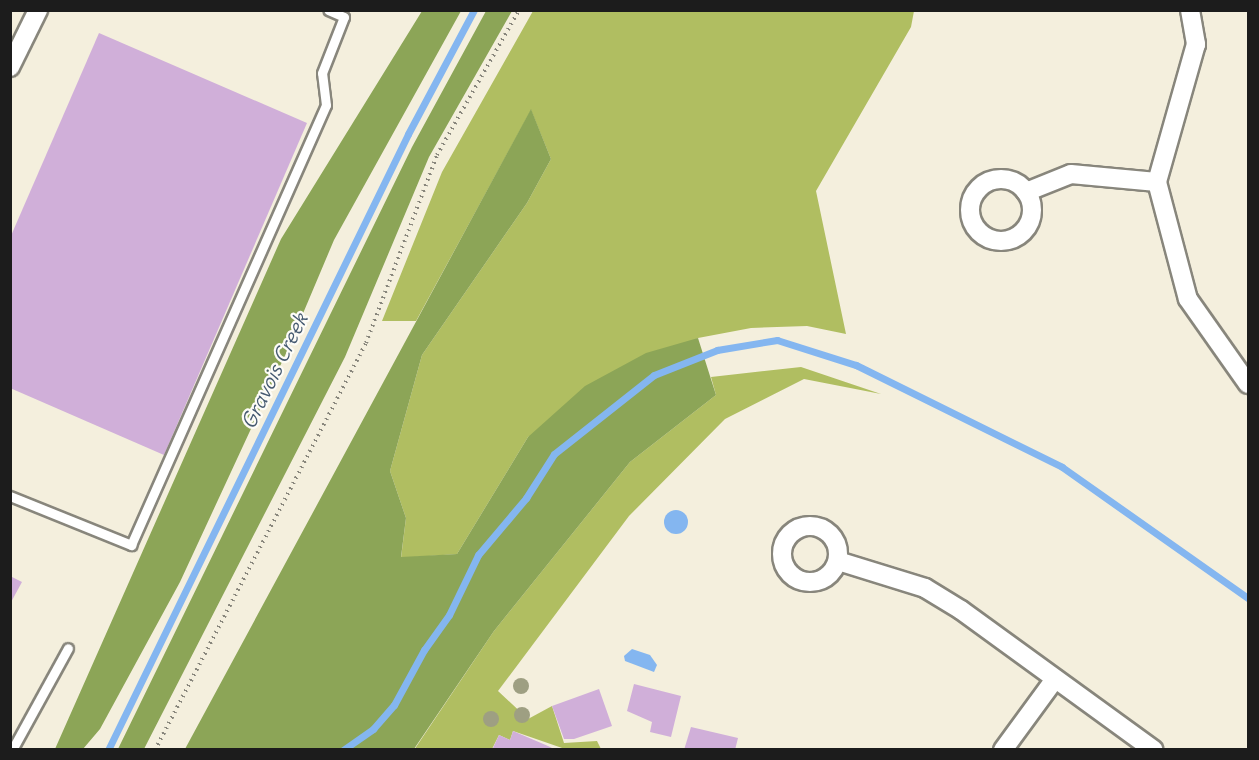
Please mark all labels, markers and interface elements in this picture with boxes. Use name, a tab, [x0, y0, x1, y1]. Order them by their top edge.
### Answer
water label: Gravois Creek	[236, 309, 312, 433]

